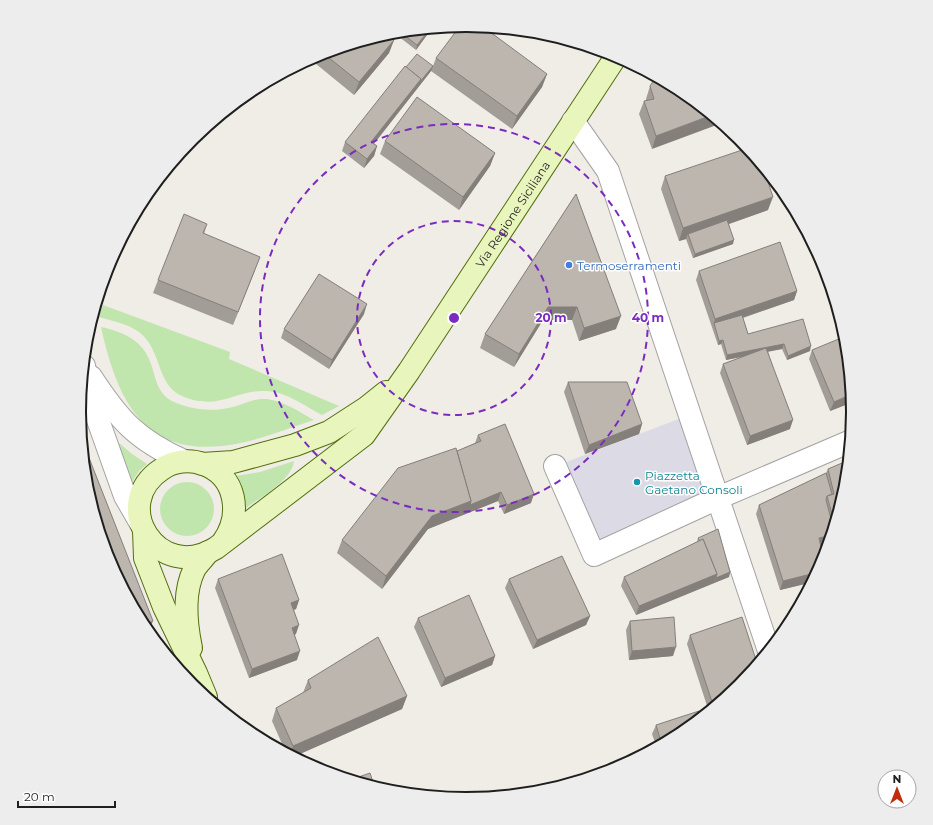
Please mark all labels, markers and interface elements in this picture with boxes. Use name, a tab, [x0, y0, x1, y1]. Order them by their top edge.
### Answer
street label: Via Regione Siciliana	[472, 158, 553, 270]
place label: Termoserramenti	[577, 258, 681, 273]
marker: Termoserramenti	[564, 260, 574, 270]
text: 20 m	[535, 310, 567, 325]
text: 40 m	[632, 310, 664, 325]
centre of rings	[447, 311, 461, 325]
place label: Piazzetta Gaetano Consoli	[645, 468, 743, 497]
marker: Piazzetta Gaetano Consoli	[632, 477, 642, 487]
north arrow	[877, 769, 917, 809]
text: N	[893, 772, 901, 786]
scale bar	[18, 783, 115, 809]
text: 20 m	[24, 789, 55, 804]

